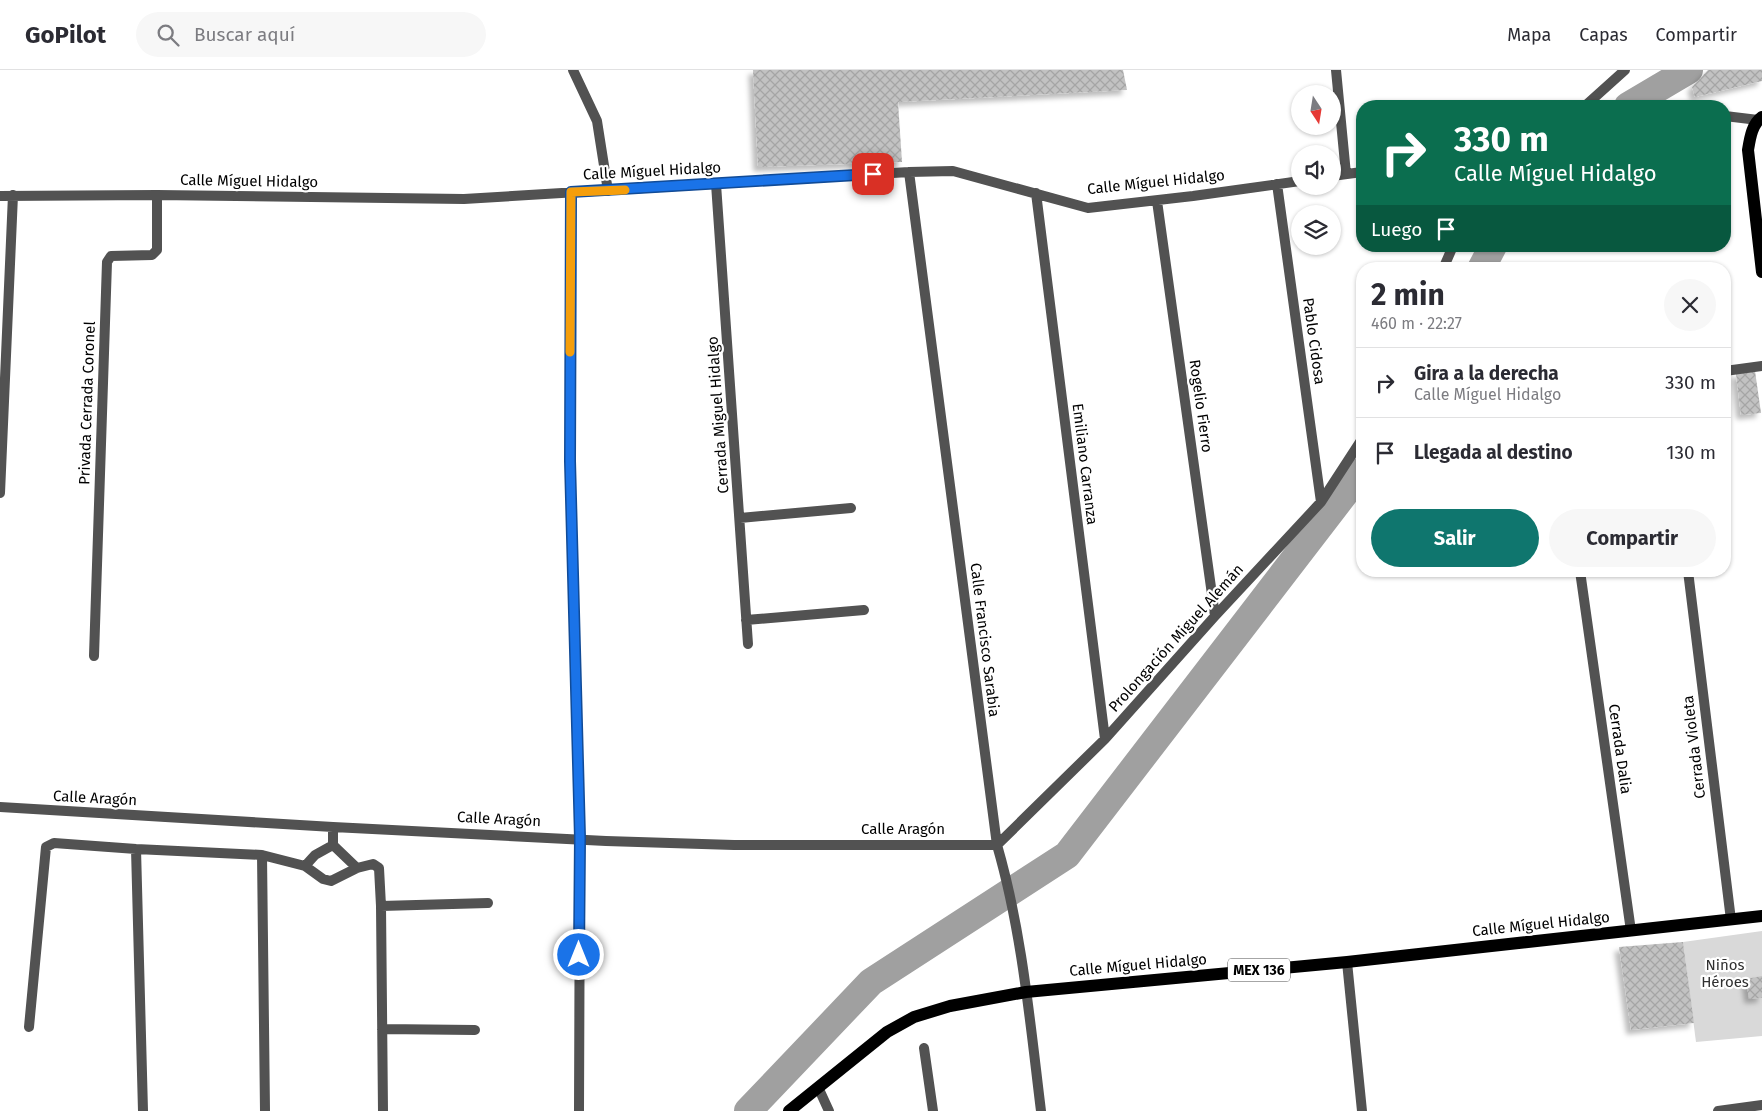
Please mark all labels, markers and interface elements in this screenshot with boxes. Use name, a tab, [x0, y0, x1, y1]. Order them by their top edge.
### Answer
search box	[136, 12, 486, 57]
text: GoPilot	[25, 21, 106, 49]
icon: search	[154, 21, 182, 49]
text: Buscar aquí	[194, 23, 295, 46]
text: Mapa	[1507, 24, 1551, 46]
text: Capas	[1579, 24, 1628, 46]
text: Compartir	[1656, 24, 1737, 46]
north arrow	[1291, 85, 1341, 135]
map controls	[1291, 85, 1341, 255]
text: 330 m	[1454, 118, 1549, 160]
icon: right	[1371, 120, 1436, 185]
button: sound	[1291, 145, 1341, 195]
pin	[852, 153, 894, 195]
street label: Calle Míguel Hidalgo	[583, 158, 721, 184]
icon: arrive	[859, 160, 887, 188]
text: Calle Míguel Hidalgo	[1454, 160, 1657, 187]
street label: Calle Míguel Hidalgo	[1086, 166, 1226, 198]
street label: Calle Míguel Hidalgo	[180, 171, 318, 191]
button: layers	[1291, 205, 1341, 255]
icon: arrive	[1432, 215, 1460, 243]
text: Luego	[1371, 218, 1422, 241]
text: 2 min	[1371, 277, 1445, 313]
button: close	[1664, 279, 1716, 331]
street label: Pablo Cidosa	[1299, 296, 1329, 386]
text: 460 m · 22:27	[1371, 314, 1462, 333]
street label: Privada Cerrada Coronel	[75, 320, 99, 485]
street label: Cerrada Miguel Hidalgo	[704, 336, 732, 494]
street label: Rogelio Fierro	[1186, 358, 1216, 454]
text: Gira a la derecha	[1414, 362, 1559, 385]
icon: right	[1371, 369, 1399, 397]
text: 330 m	[1665, 371, 1716, 394]
text: Calle Míguel Hidalgo	[1414, 385, 1561, 404]
street label: Emiliano Carranza	[1069, 402, 1101, 526]
icon: arrive	[1371, 439, 1399, 467]
text: Llegada al destino	[1414, 441, 1573, 464]
text: 130 m	[1666, 441, 1716, 464]
button: Salir	[1371, 509, 1539, 567]
button: Compartir	[1549, 509, 1716, 567]
street label: Prolongación Miguel Alemán	[1105, 560, 1247, 716]
street label: Calle Francisco Sarabia	[967, 562, 1003, 718]
street label: Cerrada Violeta	[1679, 694, 1709, 800]
street label: Cerrada Dalia	[1605, 703, 1635, 795]
street label: Calle Aragón	[53, 787, 137, 809]
street label: Calle Aragón	[457, 808, 541, 830]
street label: Calle Aragón	[861, 820, 945, 838]
street label: Calle Míguel Hidalgo	[1471, 908, 1611, 940]
position arrow	[552, 928, 604, 980]
street label: Calle Míguel Hidalgo	[1068, 950, 1208, 980]
park label: Niños Héroes	[1701, 956, 1749, 991]
road number: MEX 136	[1228, 958, 1290, 982]

